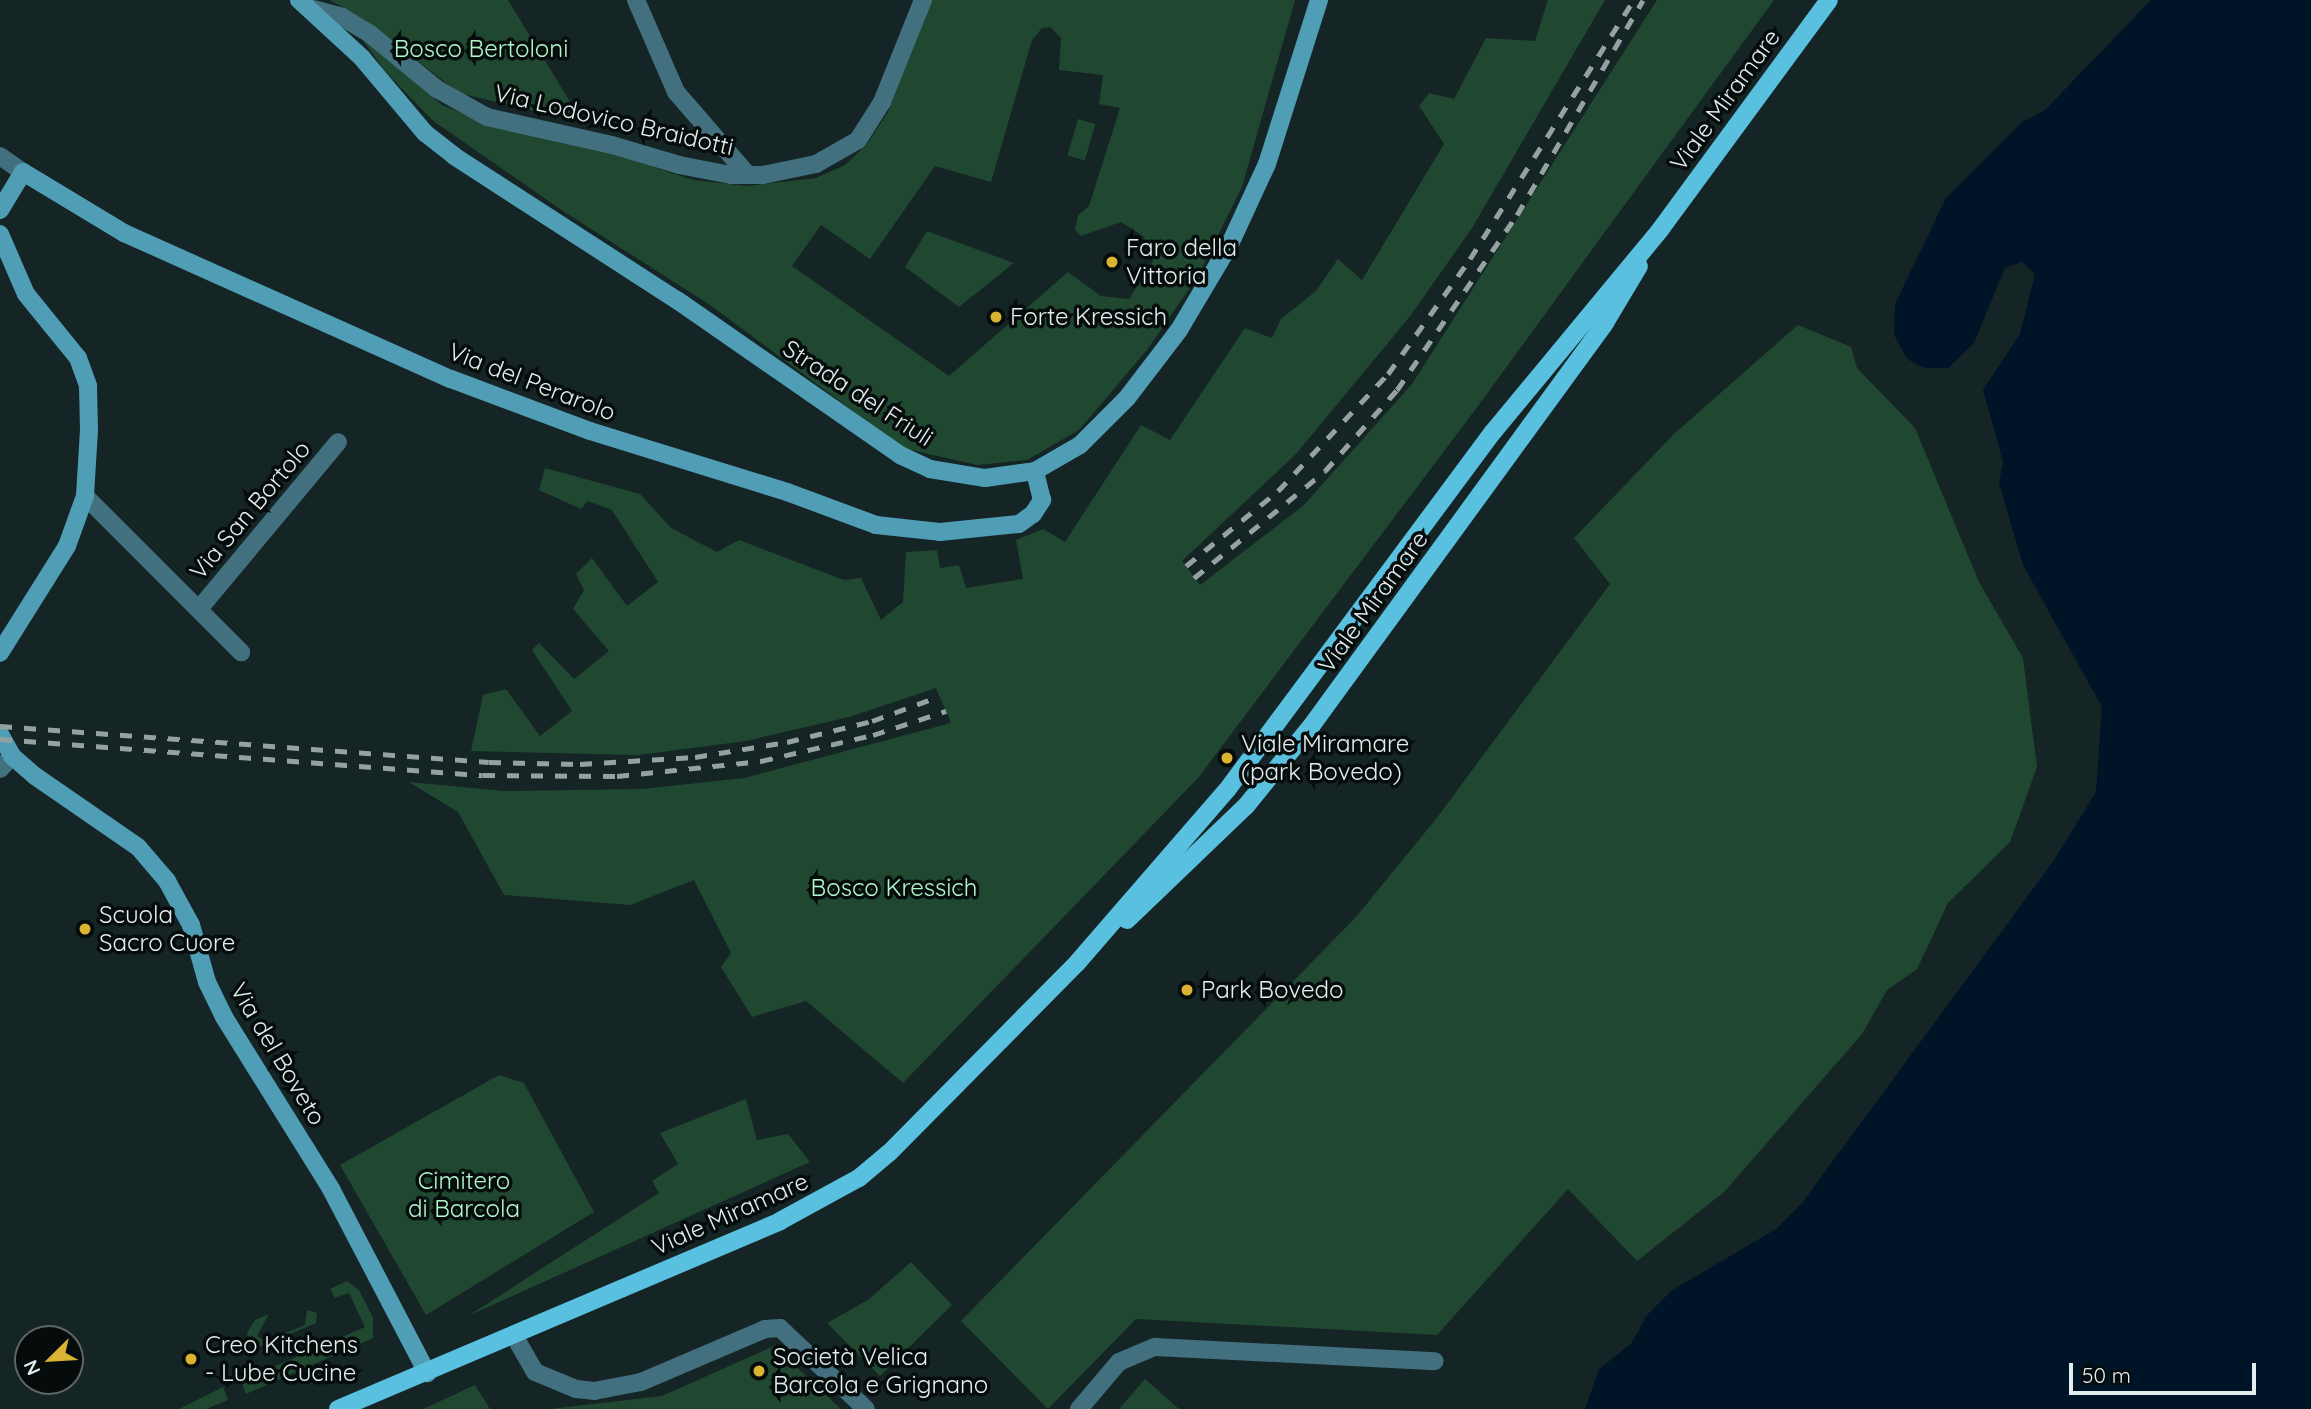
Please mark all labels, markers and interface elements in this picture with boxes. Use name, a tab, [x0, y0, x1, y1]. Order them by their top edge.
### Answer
street label: Viale Miramare	[1664, 23, 1786, 177]
park label: Bosco Bertoloni	[394, 35, 568, 63]
street label: Via Lodovico Braidotti	[492, 78, 736, 162]
place label: Faro della Vittoria	[1126, 234, 1237, 290]
marker: Faro della Vittoria	[1104, 254, 1120, 270]
place label: Forte Kressich	[1010, 303, 1167, 331]
marker: Forte Kressich	[988, 309, 1004, 325]
street label: Strada del Friuli	[778, 334, 938, 452]
street label: Via del Perarolo	[444, 337, 620, 427]
street label: Via San Bortolo	[184, 435, 316, 585]
street label: Viale Miramare	[1312, 525, 1434, 679]
place label: Viale Miramare (park Bovedo)	[1241, 730, 1409, 786]
marker: Viale Miramare (park Bovedo)	[1219, 750, 1235, 766]
park label: Bosco Kressich	[811, 874, 977, 902]
place label: Scuola Sacro Cuore	[99, 901, 235, 957]
marker: Scuola Sacro Cuore	[77, 921, 93, 937]
place label: Park Bovedo	[1201, 976, 1344, 1004]
street label: Via del Boveto	[224, 978, 332, 1130]
marker: Park Bovedo	[1179, 982, 1195, 998]
park label: Cimitero di Barcola	[408, 1167, 520, 1223]
street label: Viale Miramare	[647, 1167, 813, 1261]
north arrow	[14, 1325, 84, 1395]
place label: Creo Kitchens - Lube Cucine	[205, 1331, 358, 1387]
place label: Società Velica Barcola e Grignano	[773, 1343, 988, 1399]
scale bar	[2073, 1350, 2260, 1394]
marker: Creo Kitchens - Lube Cucine	[183, 1351, 199, 1367]
text: N	[18, 1356, 45, 1379]
text: 50 m	[2082, 1362, 2131, 1388]
marker: Società Velica Barcola e Grignano	[751, 1363, 767, 1379]

